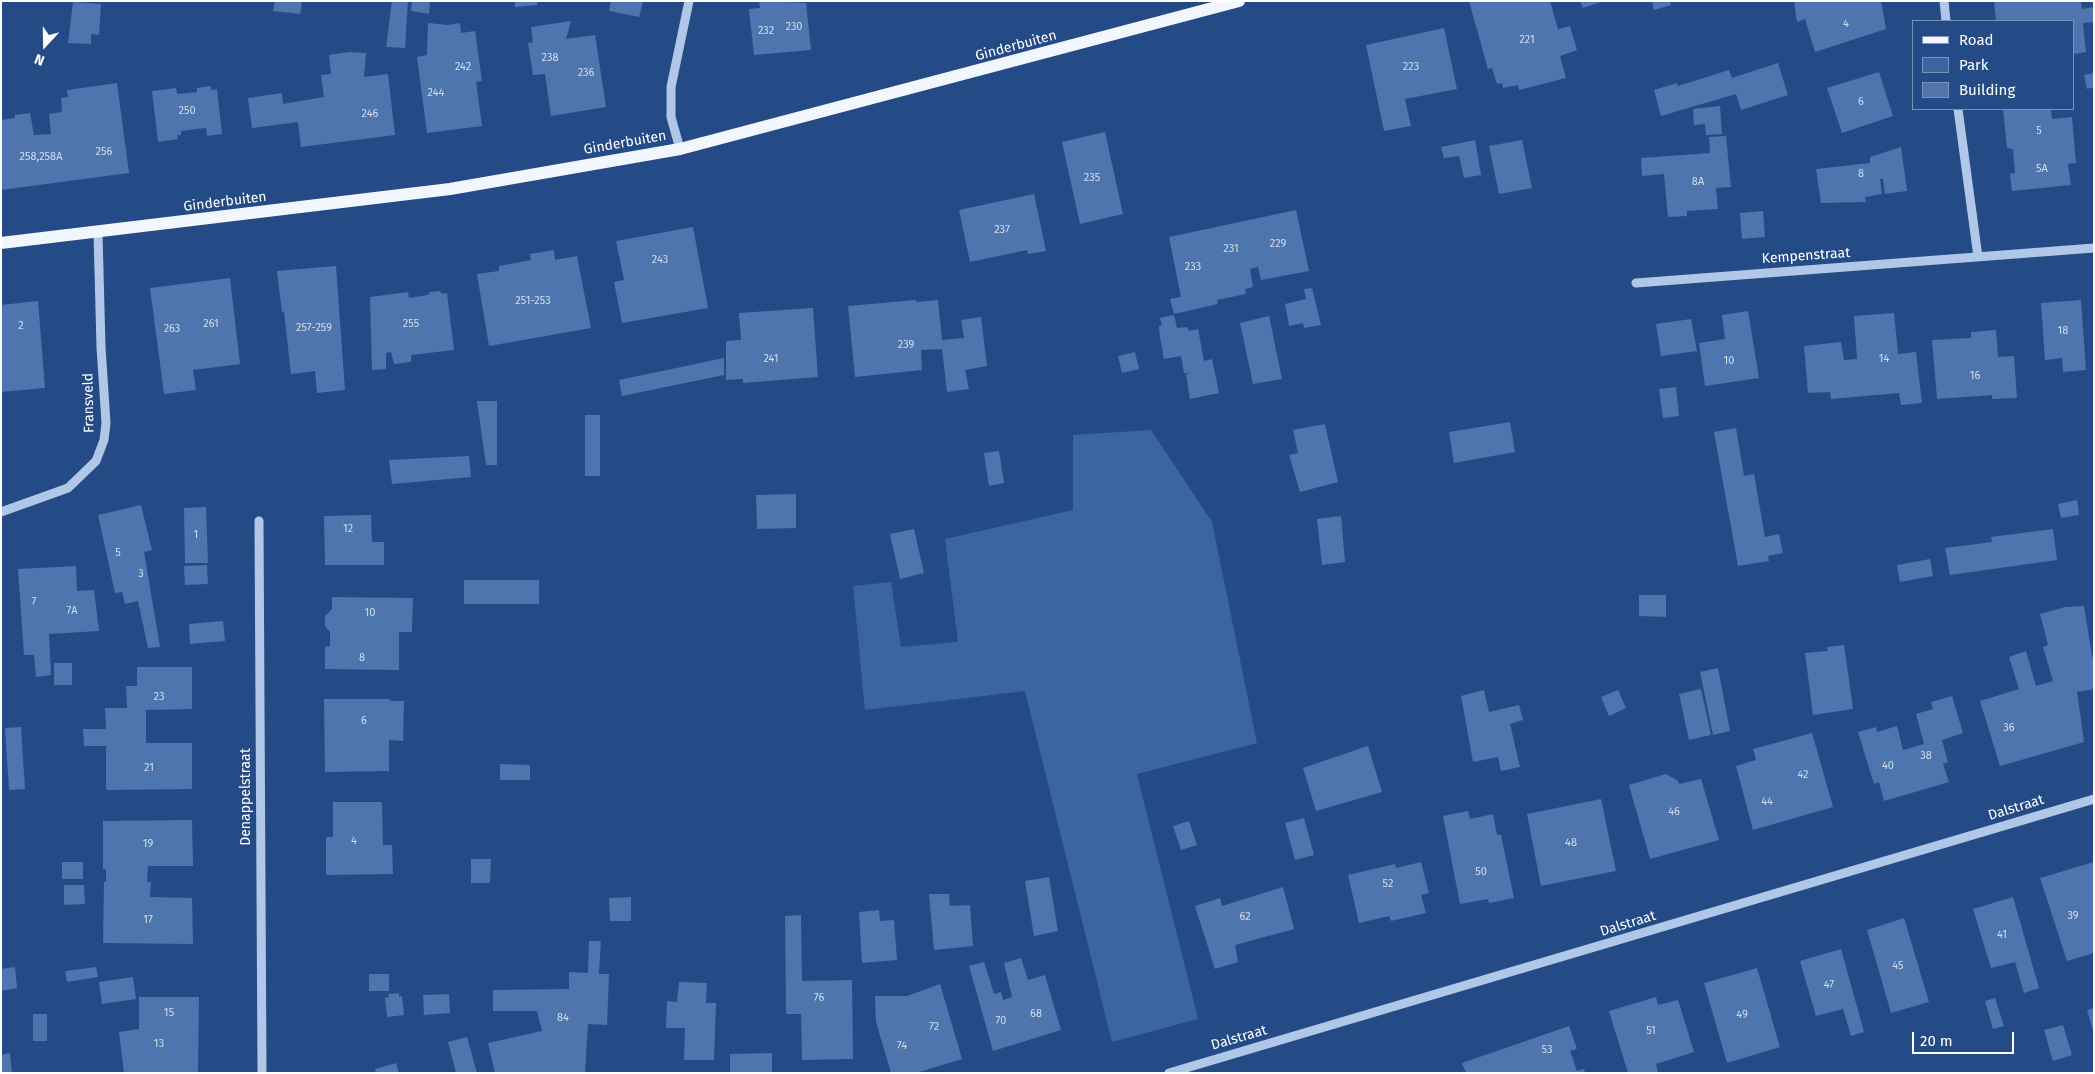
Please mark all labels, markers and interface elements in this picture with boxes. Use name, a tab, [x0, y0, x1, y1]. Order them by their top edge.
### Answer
house number: 4	[1843, 17, 1849, 31]
north arrow	[20, 20, 70, 70]
house number: 230	[785, 20, 803, 34]
legend	[1912, 20, 2075, 110]
house number: 232	[758, 24, 774, 38]
street label: Ginderbuiten	[974, 27, 1058, 65]
text: Road	[1959, 31, 1994, 49]
house number: 221	[1519, 33, 1535, 47]
text: N	[32, 50, 47, 69]
house number: 238	[542, 51, 558, 65]
text: Park	[1959, 56, 1989, 74]
house number: 242	[455, 60, 471, 74]
house number: 223	[1403, 60, 1419, 74]
house number: 236	[578, 66, 594, 80]
text: Building	[1959, 81, 2015, 99]
house number: 244	[428, 86, 444, 100]
house number: 6	[1858, 95, 1864, 109]
house number: 250	[178, 104, 196, 118]
house number: 246	[362, 107, 378, 121]
house number: 5	[2036, 124, 2042, 138]
street label: Ginderbuiten	[582, 127, 668, 159]
house number: 256	[96, 145, 112, 159]
house number: 258,258A	[20, 150, 62, 164]
house number: 5A	[2036, 162, 2048, 176]
house number: 8	[1858, 167, 1864, 181]
house number: 235	[1084, 171, 1100, 185]
house number: 8A	[1692, 175, 1704, 189]
street label: Ginderbuiten	[183, 189, 267, 215]
house number: 237	[994, 223, 1010, 237]
house number: 229	[1270, 237, 1286, 251]
house number: 231	[1223, 242, 1239, 256]
street label: Kempenstraat	[1761, 245, 1851, 267]
house number: 243	[652, 253, 668, 267]
house number: 233	[1185, 260, 1201, 274]
house number: 251-253	[515, 294, 551, 308]
house number: 261	[203, 317, 219, 331]
house number: 255	[403, 317, 419, 331]
house number: 2	[18, 319, 24, 333]
house number: 257-259	[296, 321, 332, 335]
house number: 263	[164, 322, 180, 336]
house number: 18	[2058, 324, 2068, 338]
house number: 239	[898, 338, 914, 352]
house number: 241	[763, 352, 779, 366]
house number: 14	[1879, 352, 1889, 366]
house number: 10	[1724, 354, 1734, 368]
house number: 16	[1970, 369, 1980, 383]
street label: Fransveld	[80, 373, 98, 433]
house number: 12	[343, 522, 353, 536]
house number: 1	[194, 528, 198, 542]
house number: 5	[115, 546, 121, 560]
house number: 3	[138, 567, 144, 581]
house number: 7	[32, 595, 36, 609]
house number: 7A	[67, 604, 77, 618]
house number: 10	[365, 606, 375, 620]
house number: 8	[359, 651, 365, 665]
house number: 23	[154, 690, 164, 704]
house number: 6	[361, 714, 367, 728]
house number: 36	[2003, 721, 2015, 735]
street label: Denappelstraat	[238, 748, 254, 846]
house number: 38	[1920, 749, 1932, 763]
house number: 40	[1882, 759, 1894, 773]
house number: 21	[144, 761, 154, 775]
house number: 42	[1797, 768, 1809, 782]
street label: Dalstraat	[1986, 792, 2046, 824]
house number: 44	[1761, 795, 1773, 809]
house number: 46	[1668, 805, 1680, 819]
house number: 4	[351, 834, 357, 848]
house number: 48	[1565, 836, 1577, 850]
house number: 19	[143, 837, 153, 851]
house number: 50	[1475, 865, 1487, 879]
house number: 52	[1383, 877, 1393, 891]
street label: Dalstraat	[1598, 908, 1658, 940]
house number: 39	[2067, 909, 2079, 923]
house number: 62	[1239, 910, 1251, 924]
house number: 17	[143, 913, 153, 927]
house number: 41	[1997, 928, 2007, 942]
house number: 45	[1892, 959, 1904, 973]
house number: 47	[1824, 978, 1834, 992]
house number: 76	[814, 991, 824, 1005]
house number: 15	[164, 1006, 174, 1020]
house number: 68	[1030, 1007, 1042, 1021]
house number: 49	[1736, 1008, 1748, 1022]
house number: 84	[557, 1011, 569, 1025]
house number: 70	[996, 1014, 1006, 1028]
house number: 72	[929, 1020, 939, 1034]
street label: Dalstraat	[1209, 1022, 1269, 1054]
scale bar	[1915, 1022, 2018, 1054]
house number: 51	[1646, 1024, 1656, 1038]
text: 20 m	[1920, 1032, 1953, 1050]
house number: 13	[154, 1037, 164, 1051]
house number: 74	[897, 1039, 907, 1053]
house number: 53	[1542, 1043, 1552, 1057]

